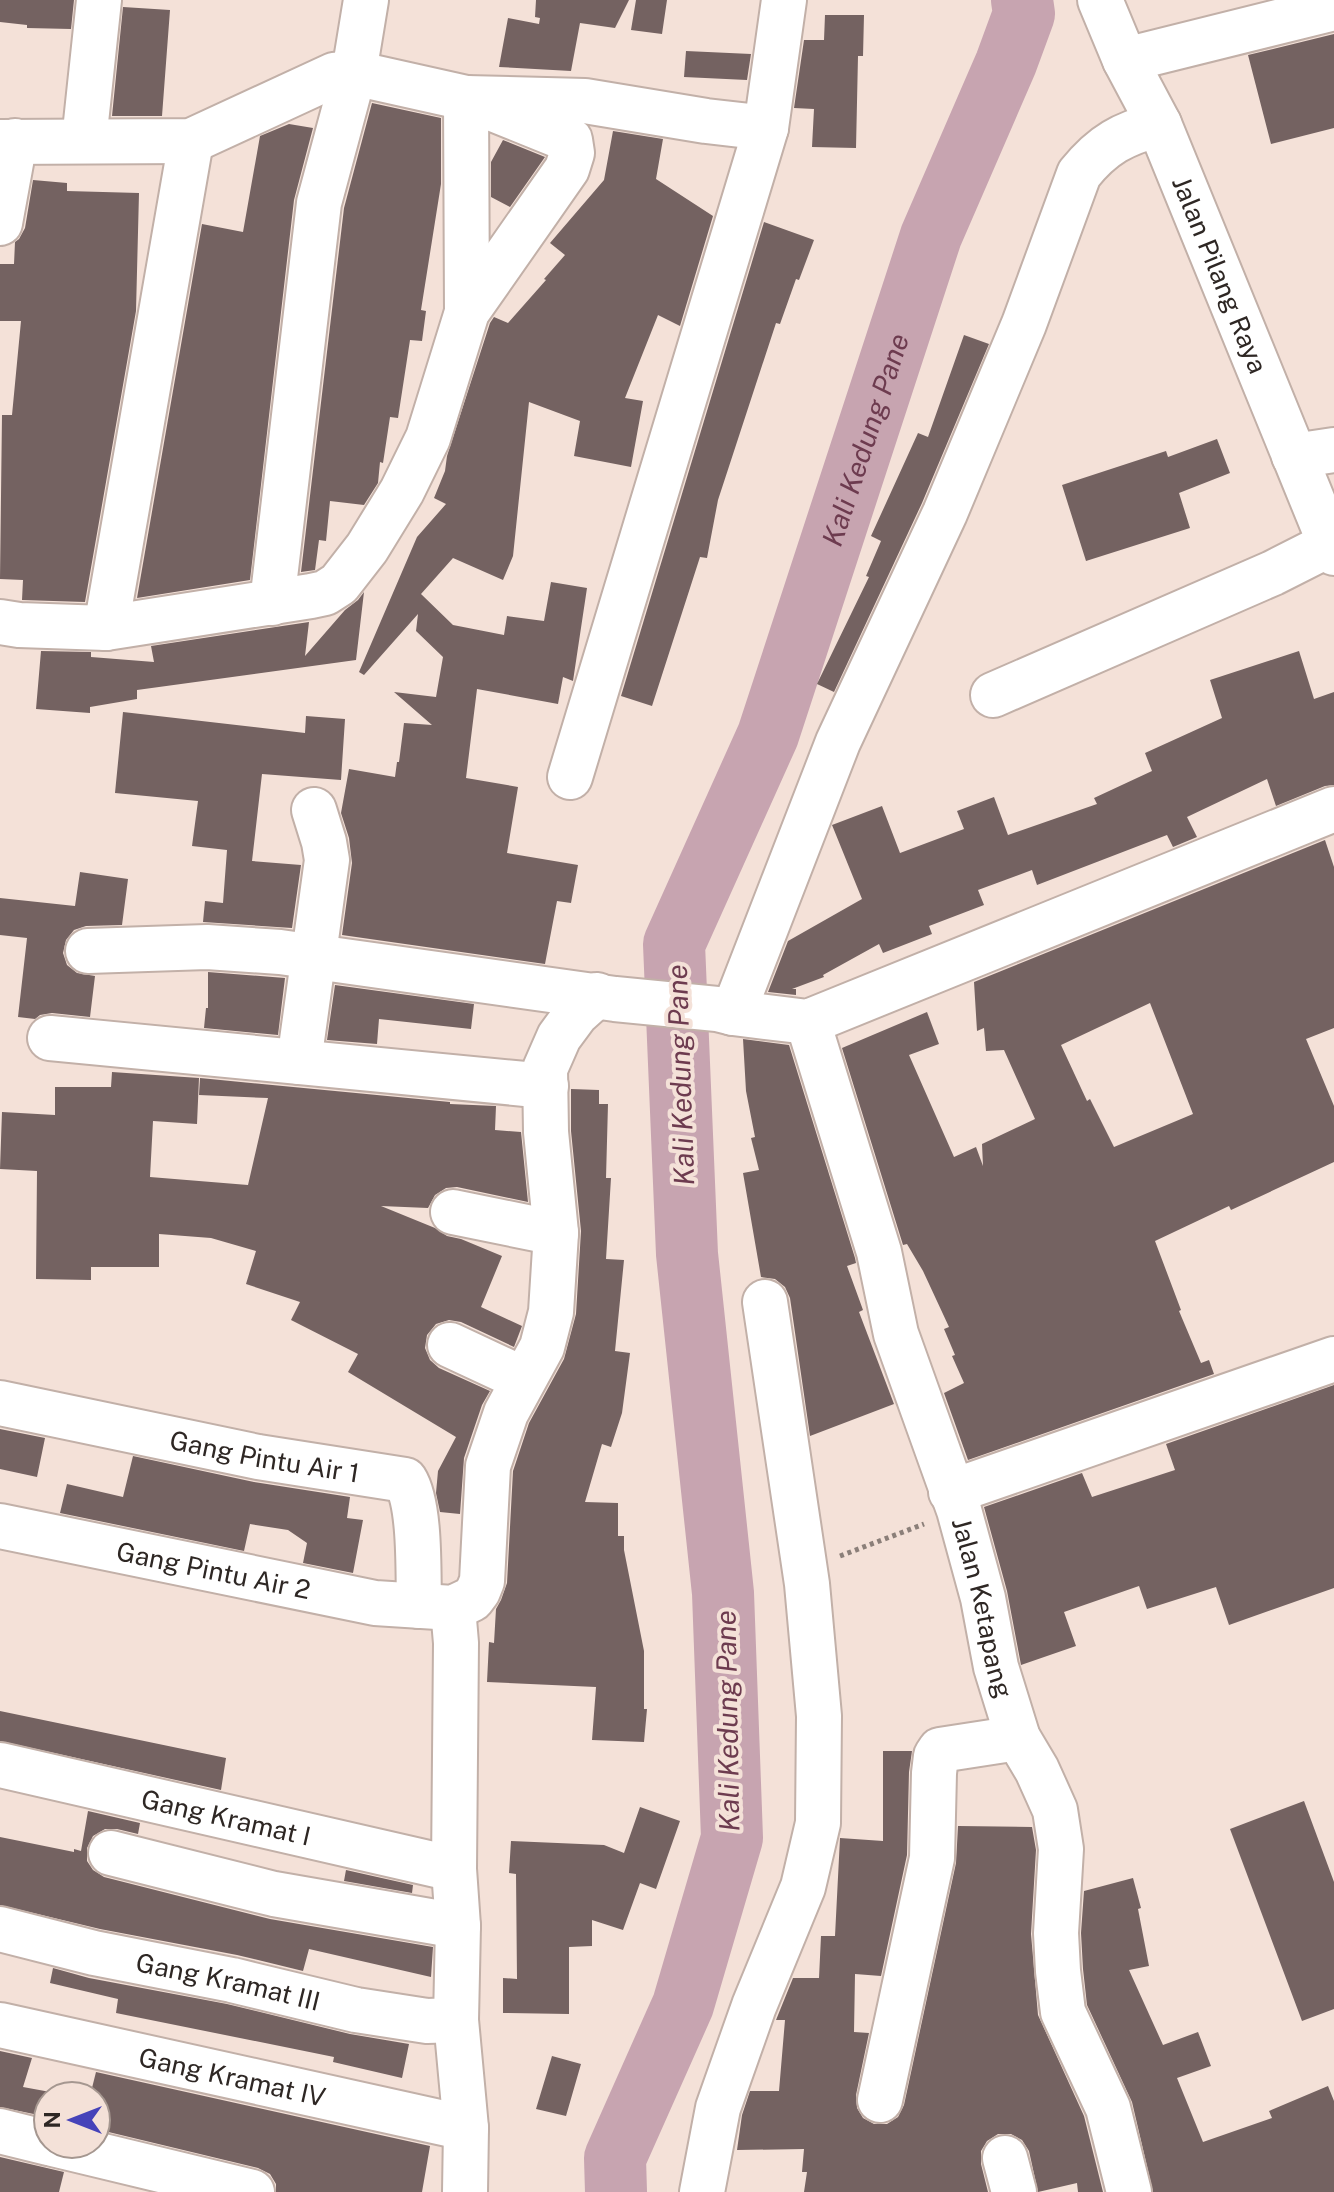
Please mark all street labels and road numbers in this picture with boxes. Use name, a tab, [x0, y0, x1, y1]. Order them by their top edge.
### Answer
street label: Jalan Pilang Raya	[1166, 171, 1274, 378]
street label: Gang Pintu Air 1	[167, 1423, 362, 1488]
street label: Jalan Ketapang	[946, 1514, 1020, 1702]
street label: Gang Pintu Air 2	[114, 1535, 313, 1605]
street label: Gang Kramat I	[138, 1782, 314, 1851]
street label: Gang Kramat III	[133, 1946, 323, 2016]
street label: Gang Kramat IV	[136, 2041, 329, 2112]

